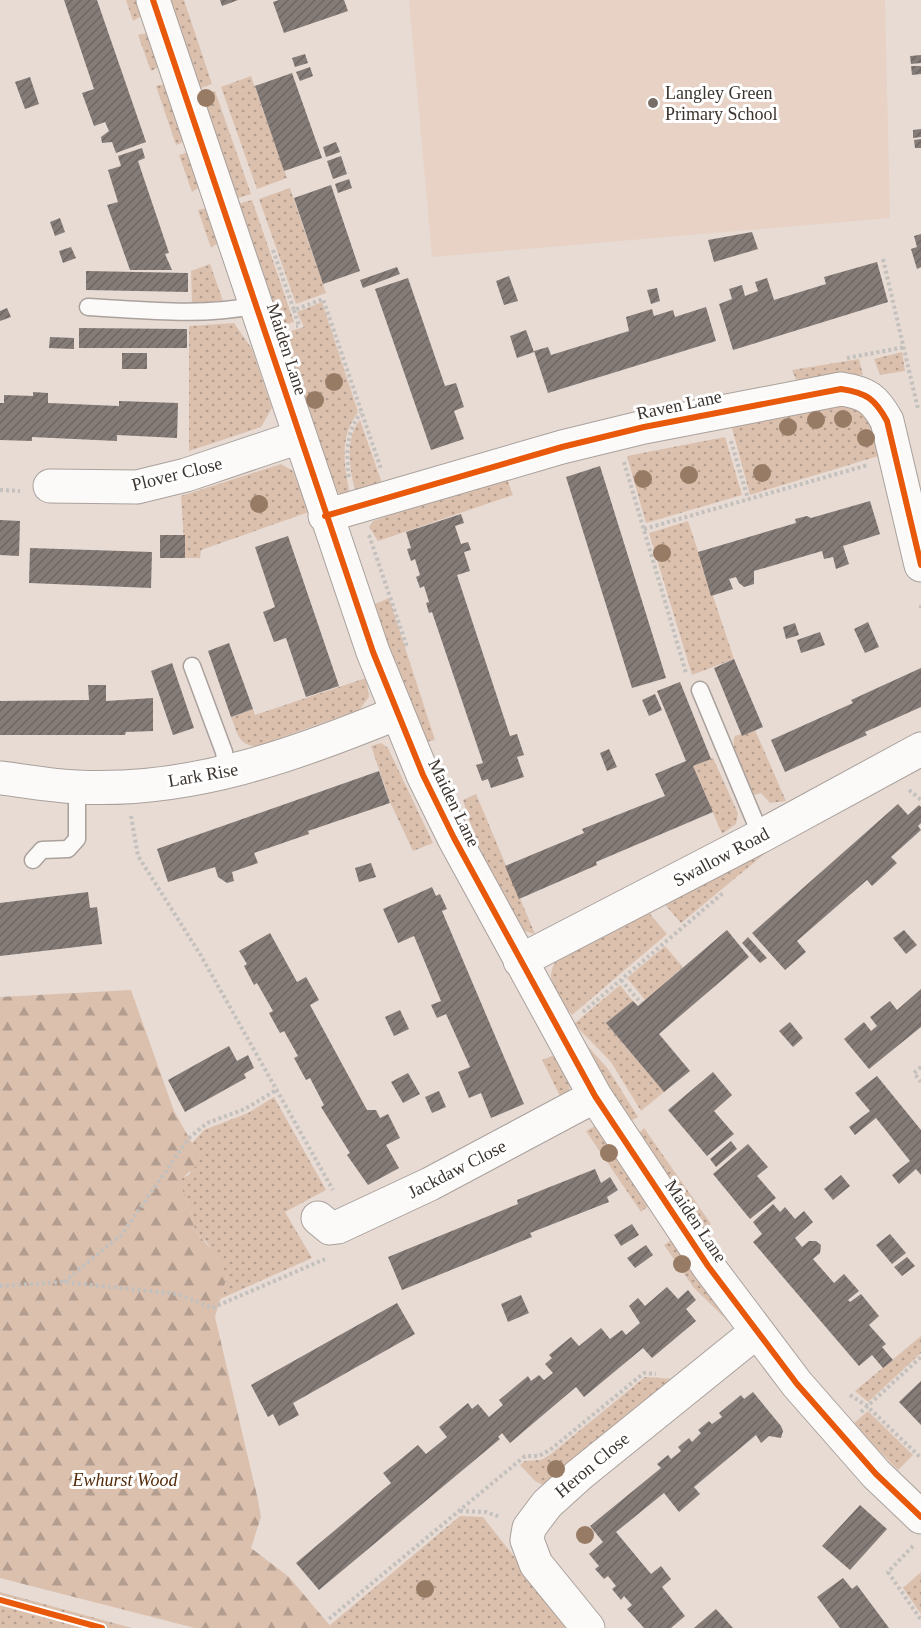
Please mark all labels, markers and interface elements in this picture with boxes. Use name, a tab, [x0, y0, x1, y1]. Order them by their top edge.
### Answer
place label: Langley Green Primary School	[665, 83, 778, 124]
marker: Langley Green Primary School	[646, 96, 660, 110]
street label: Maiden Lane	[263, 301, 311, 397]
street label: Raven Lane	[635, 386, 723, 424]
street label: Plover Close	[130, 453, 224, 495]
street label: Maiden Lane	[424, 756, 484, 850]
street label: Lark Rise	[167, 759, 239, 791]
street label: Swallow Road	[670, 823, 772, 891]
street label: Jackdaw Close	[405, 1136, 509, 1202]
street label: Maiden Lane	[661, 1176, 731, 1266]
street label: Heron Close	[551, 1428, 633, 1502]
park label: Ewhurst Wood	[72, 1470, 178, 1490]

